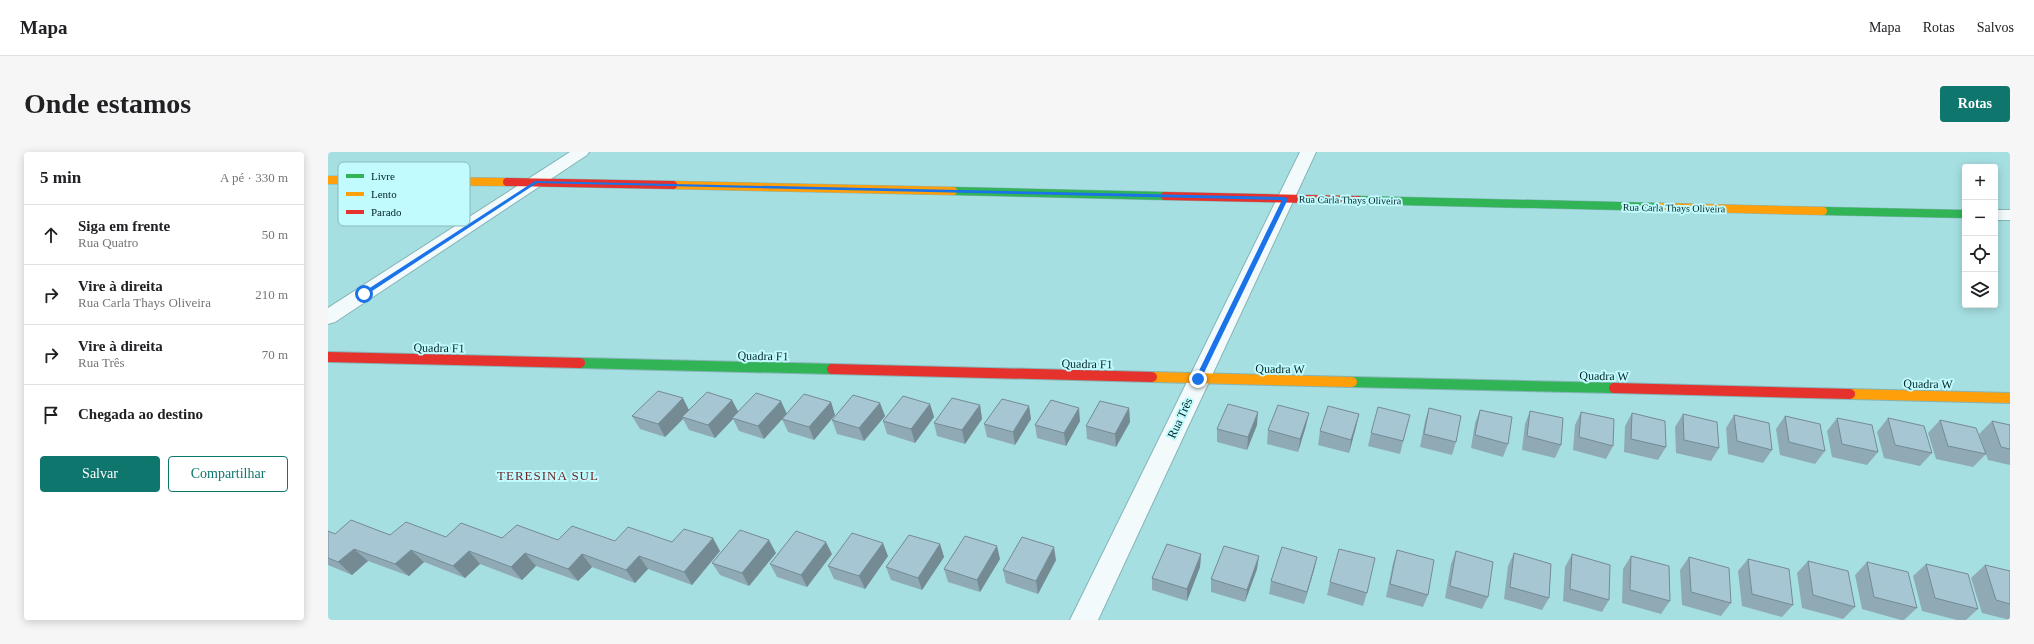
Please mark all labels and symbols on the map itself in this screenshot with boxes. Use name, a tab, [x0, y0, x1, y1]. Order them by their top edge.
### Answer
legend	[338, 162, 470, 226]
text: Livre	[371, 170, 395, 182]
text: Lento	[371, 188, 397, 200]
street label: Rua Carla Thays Oliveira	[1299, 194, 1402, 206]
street label: Rua Carla Thays Oliveira	[1623, 202, 1726, 214]
text: Parado	[371, 206, 402, 218]
route start	[355, 285, 373, 303]
street label: Quadra F1	[413, 341, 465, 355]
street label: Quadra F1	[737, 349, 789, 363]
street label: Quadra F1	[1061, 357, 1113, 371]
street label: Quadra W	[1255, 362, 1305, 376]
street label: Quadra W	[1579, 369, 1629, 383]
route end	[1189, 370, 1207, 388]
street label: Quadra W	[1903, 377, 1953, 391]
street label: Rua Três	[1165, 395, 1196, 440]
district label: TERESINA SUL	[497, 468, 599, 483]

